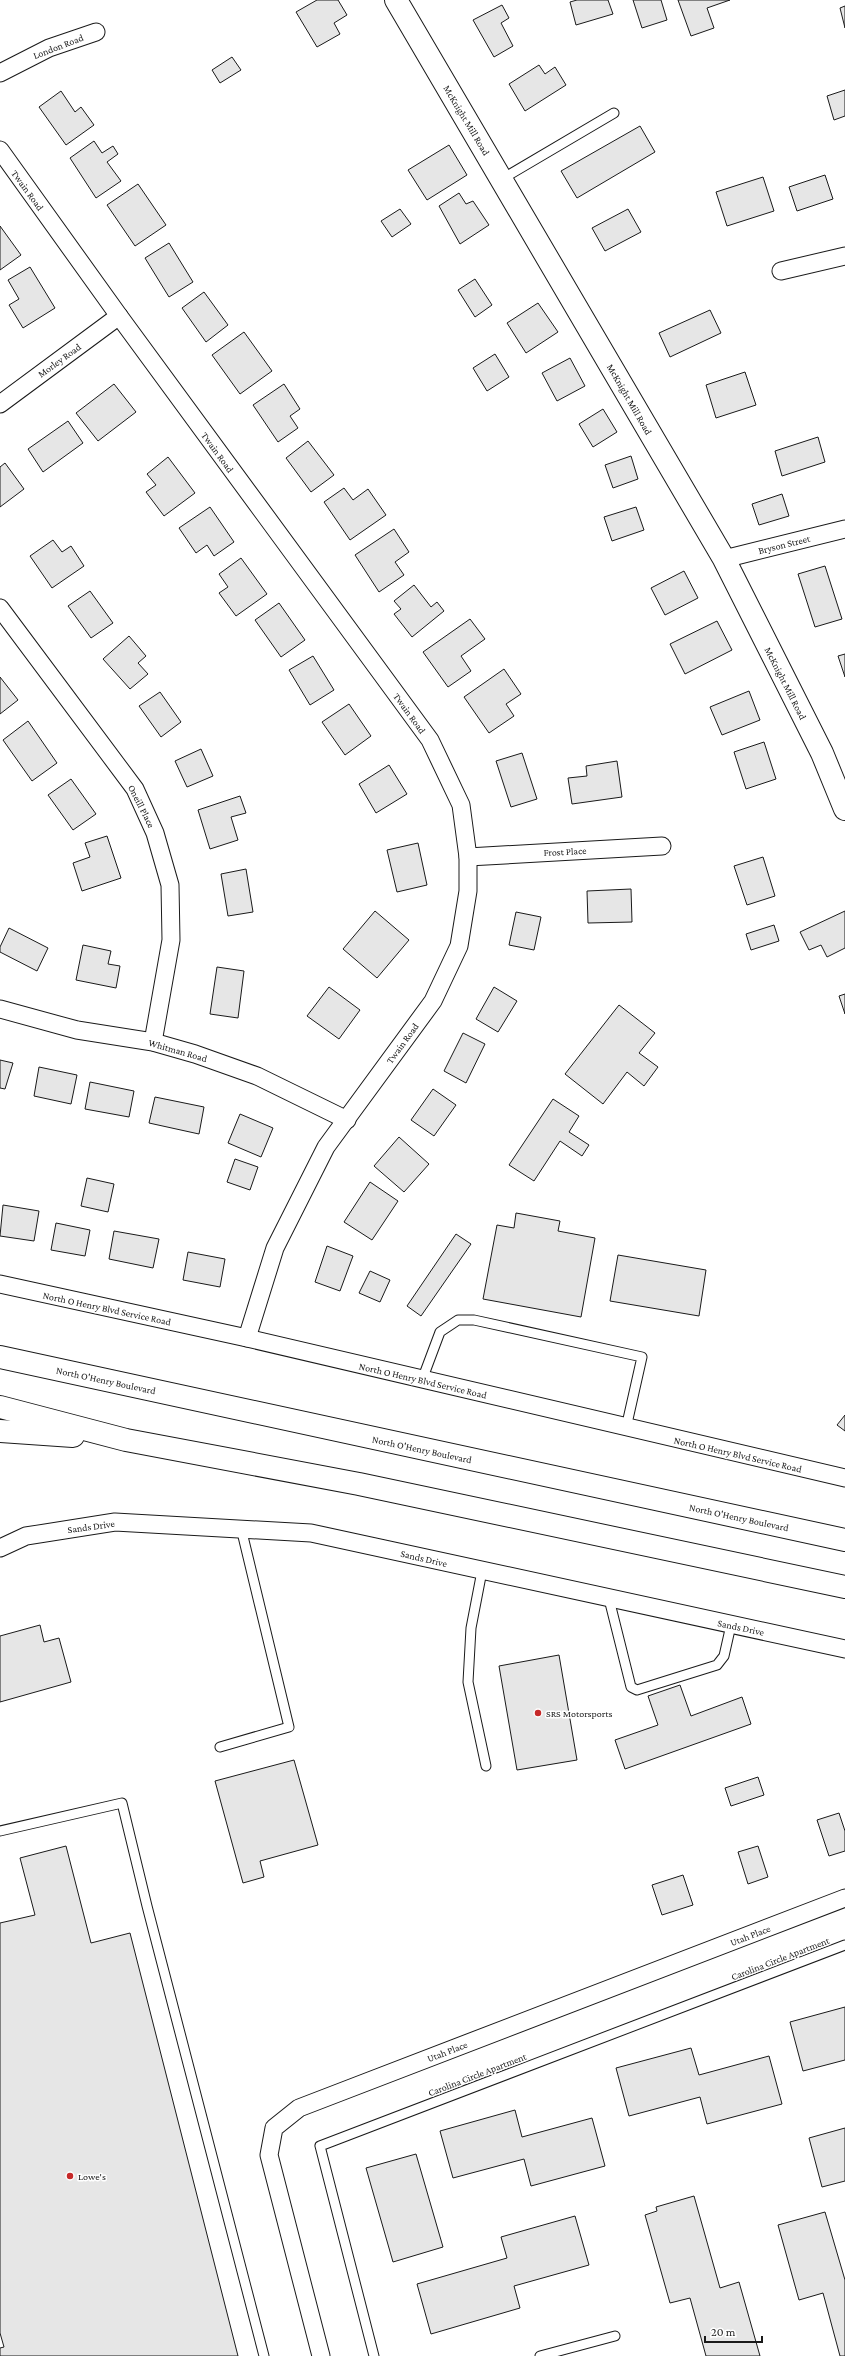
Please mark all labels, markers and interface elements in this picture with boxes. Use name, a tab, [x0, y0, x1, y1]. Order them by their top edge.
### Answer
street label: London Road	[31, 32, 86, 61]
street label: McKnight Mill Road	[441, 83, 492, 158]
street label: Twain Road	[9, 168, 46, 213]
street label: Morley Road	[36, 341, 84, 380]
street label: McKnight Mill Road	[605, 362, 655, 437]
street label: Twain Road	[199, 430, 236, 475]
street label: Bryson Street	[757, 533, 812, 556]
street label: McKnight Mill Road	[763, 645, 809, 722]
street label: Twain Road	[391, 691, 428, 736]
street label: Oneill Place	[126, 783, 157, 830]
street label: Frost Place	[543, 845, 587, 858]
street label: Twain Road	[384, 1020, 421, 1066]
street label: Whitman Road	[147, 1037, 209, 1064]
street label: North O Henry Blvd Service Road	[42, 1290, 173, 1328]
street label: North O Henry Blvd Service Road	[358, 1360, 489, 1401]
street label: North O'Henry Boulevard	[55, 1365, 157, 1397]
street label: North O'Henry Boulevard	[371, 1434, 473, 1466]
street label: North O Henry Blvd Service Road	[673, 1434, 804, 1475]
street label: North O'Henry Boulevard	[688, 1502, 790, 1534]
street label: Sands Drive	[67, 1518, 116, 1535]
street label: Sands Drive	[400, 1548, 449, 1569]
street label: Sands Drive	[717, 1617, 766, 1638]
marker: SRS Motorsports	[533, 1708, 543, 1718]
place label: SRS Motorsports	[546, 1708, 613, 1719]
street label: Utah Place	[728, 1923, 772, 1948]
street label: Carolina Circle Apartment	[730, 1934, 831, 1982]
street label: Utah Place	[425, 2039, 469, 2064]
street label: Carolina Circle Apartment	[427, 2050, 528, 2098]
marker: Lowe's	[65, 2171, 75, 2181]
place label: Lowe's	[78, 2171, 106, 2182]
scale bar	[705, 2318, 762, 2344]
text: 20 m	[711, 2325, 736, 2339]

